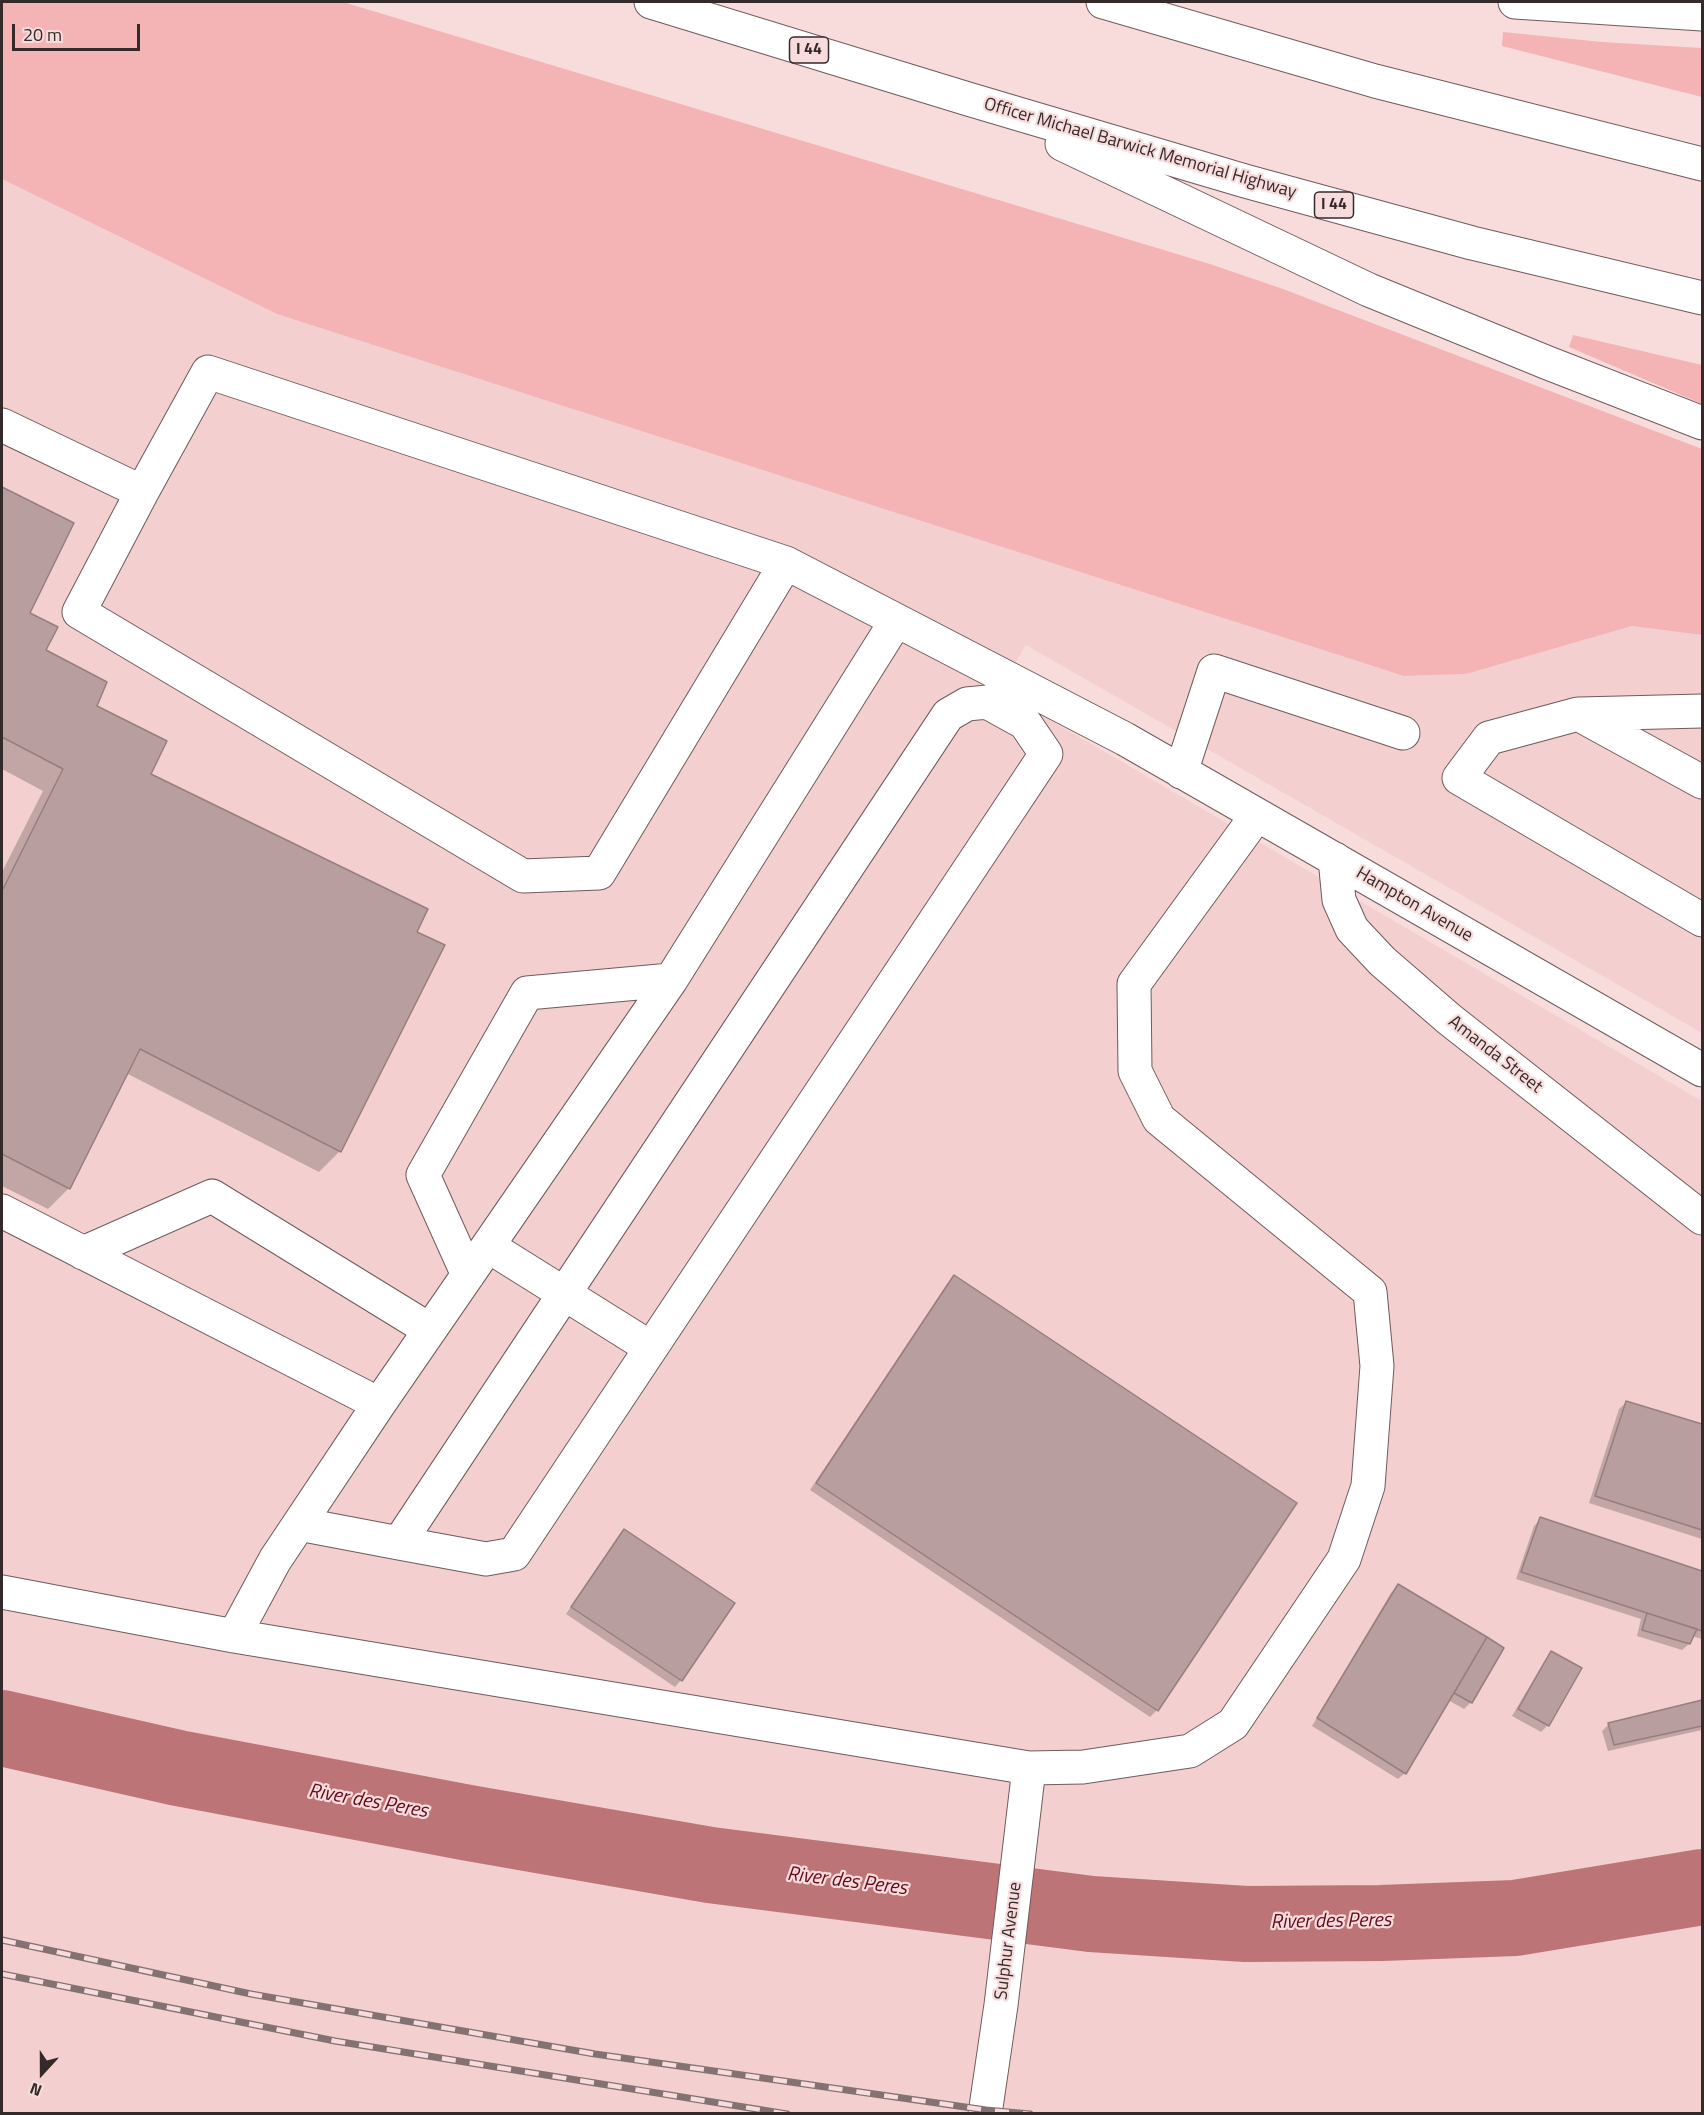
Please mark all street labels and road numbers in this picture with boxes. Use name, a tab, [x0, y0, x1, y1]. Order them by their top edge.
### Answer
road number: I 44	[790, 37, 828, 63]
street label: Officer Michael Barwick Memorial Highway	[981, 94, 1299, 204]
road number: I 44	[1314, 192, 1354, 218]
street label: Hampton Avenue	[1352, 863, 1476, 947]
street label: Amanda Street	[1444, 1012, 1546, 1098]
street label: Sulphur Avenue	[991, 1881, 1027, 2001]

